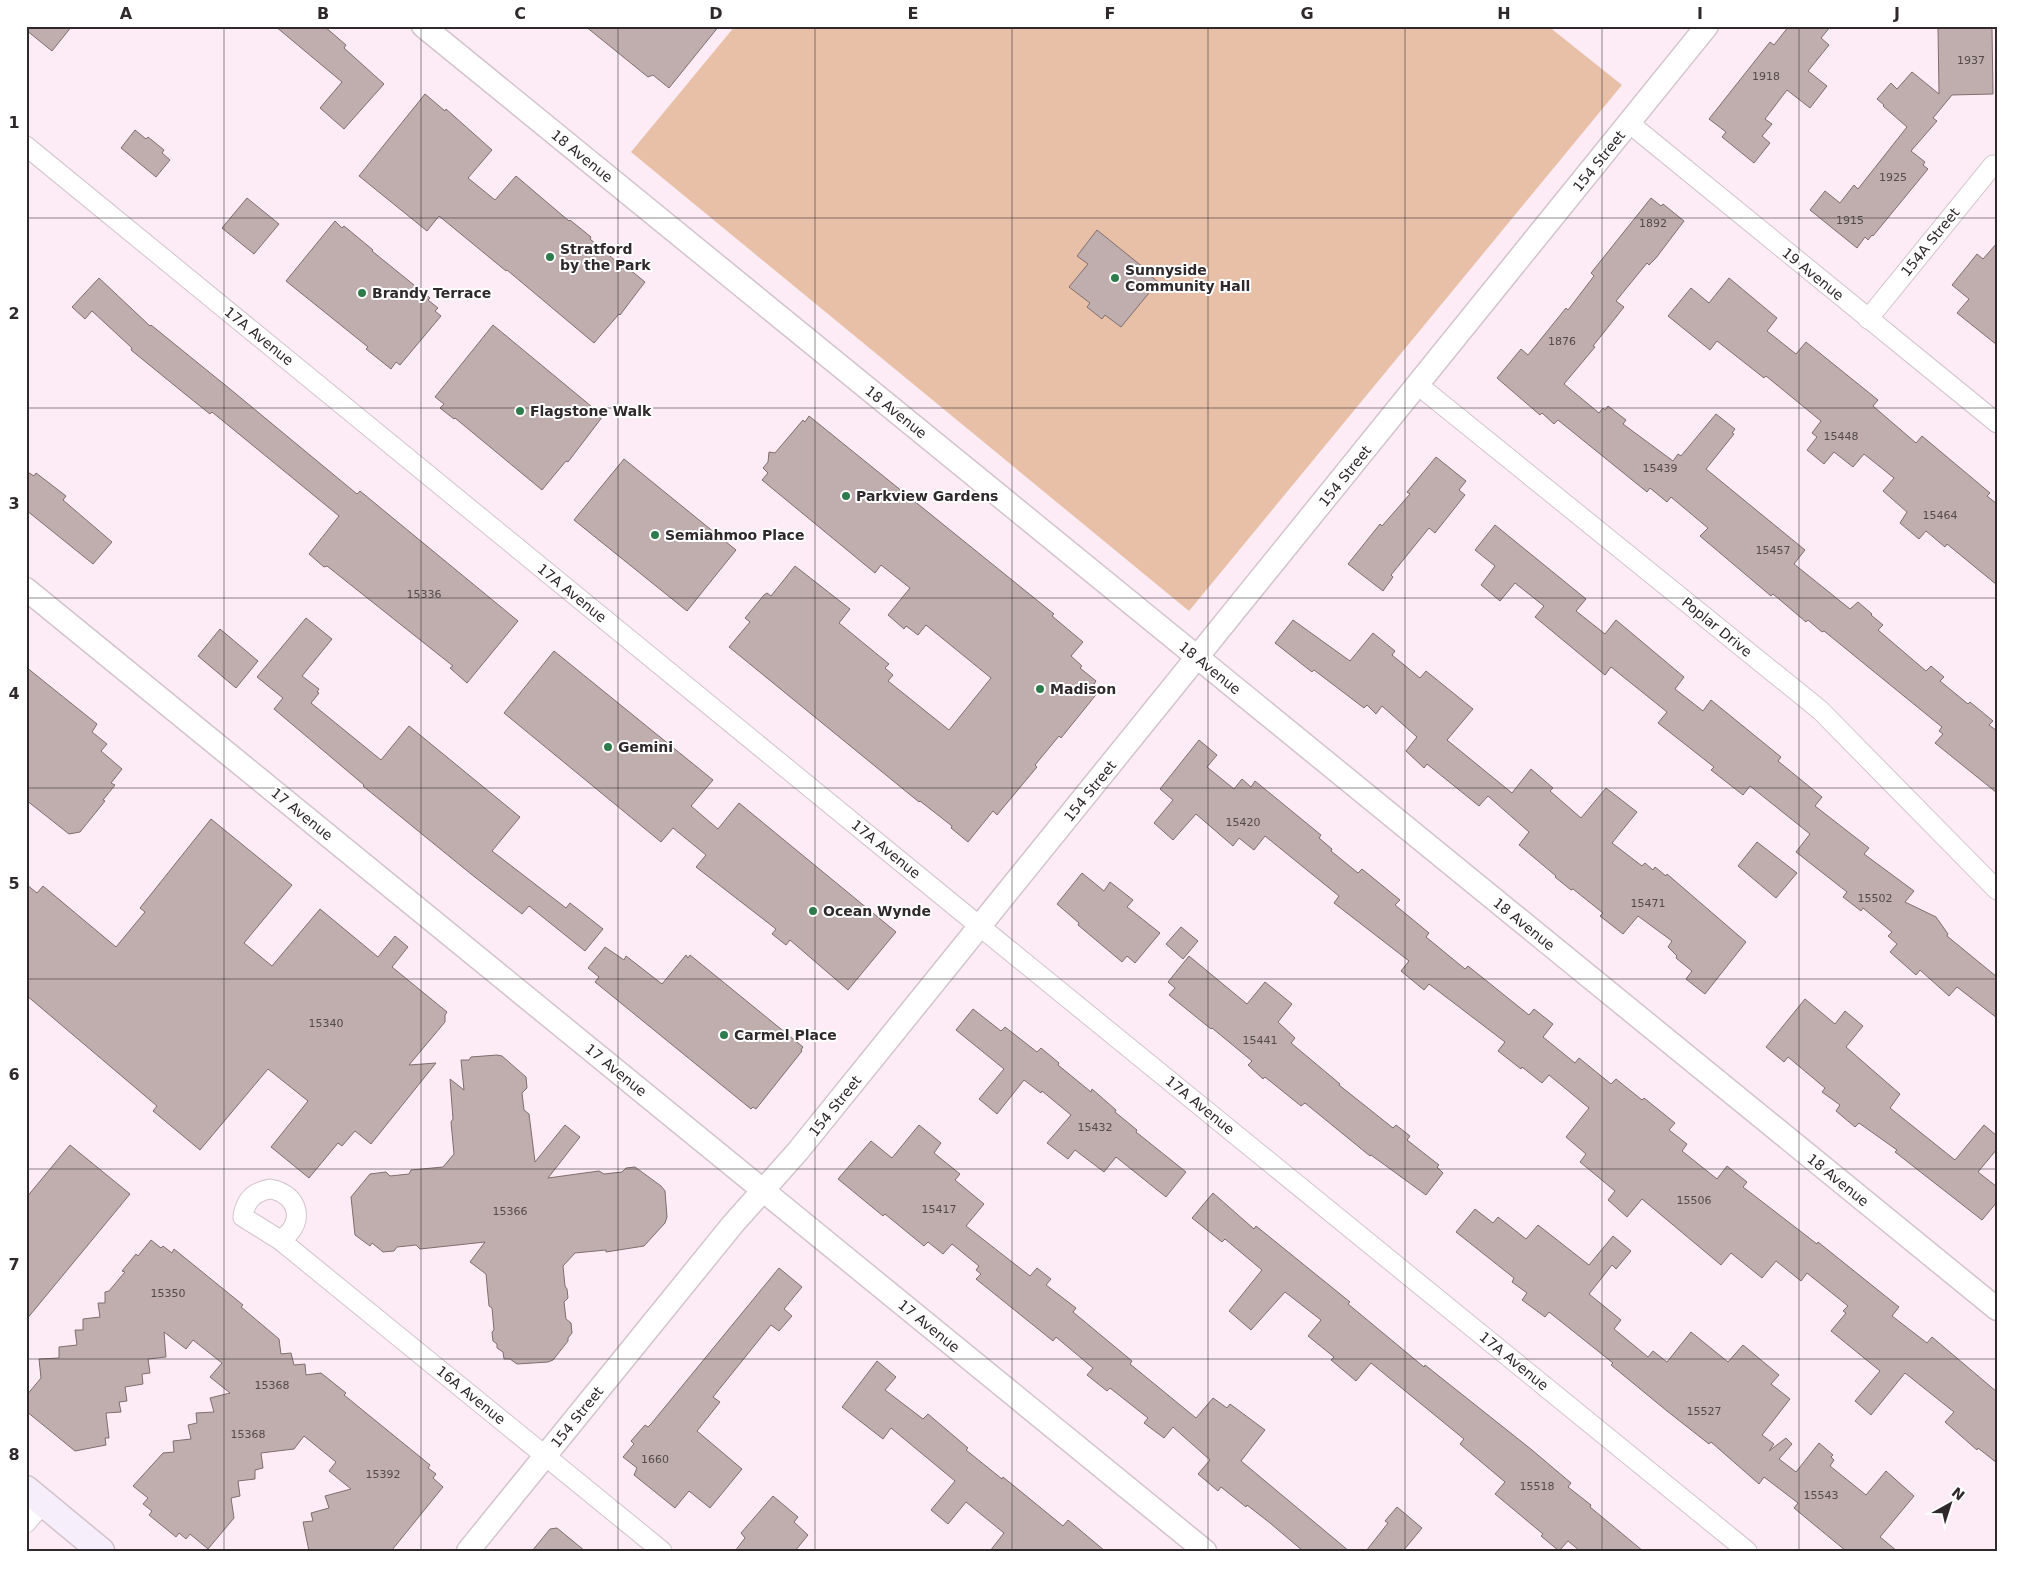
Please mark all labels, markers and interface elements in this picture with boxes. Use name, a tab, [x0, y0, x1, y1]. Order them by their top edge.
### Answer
text: A	[120, 4, 133, 23]
text: B	[317, 4, 329, 23]
text: C	[514, 4, 526, 23]
text: D	[709, 4, 723, 23]
text: E	[908, 4, 918, 23]
text: F	[1105, 4, 1115, 23]
text: G	[1300, 4, 1314, 23]
text: H	[1497, 4, 1511, 23]
text: I	[1697, 4, 1703, 23]
text: J	[1893, 4, 1900, 23]
house number: 1937	[1957, 54, 1985, 67]
house number: 1918	[1752, 70, 1780, 83]
text: 1	[8, 113, 20, 132]
street label: 18 Avenue	[548, 126, 616, 186]
street label: 154 Street	[1570, 127, 1629, 195]
house number: 1925	[1879, 171, 1907, 184]
street label: 154A Street	[1898, 204, 1963, 279]
house number: 1915	[1836, 214, 1864, 227]
house number: 1892	[1639, 217, 1667, 230]
place label: Stratford by the Park	[560, 241, 651, 273]
street label: 19 Avenue	[1779, 244, 1847, 304]
marker: Stratford by the Park	[544, 251, 556, 263]
place label: Sunnyside Community Hall	[1125, 262, 1250, 294]
marker: Sunnyside Community Hall	[1109, 272, 1121, 284]
place label: Brandy Terrace	[372, 285, 491, 301]
marker: Brandy Terrace	[356, 287, 368, 299]
street label: 17A Avenue	[221, 303, 297, 369]
text: 2	[8, 304, 20, 323]
house number: 1876	[1548, 335, 1576, 348]
street label: 18 Avenue	[862, 382, 930, 442]
place label: Flagstone Walk	[530, 403, 652, 419]
marker: Flagstone Walk	[514, 405, 526, 417]
house number: 15448	[1824, 430, 1859, 443]
street label: 154 Street	[1316, 442, 1375, 510]
house number: 15439	[1643, 462, 1678, 475]
place label: Parkview Gardens	[856, 488, 998, 504]
marker: Parkview Gardens	[840, 490, 852, 502]
text: 3	[8, 494, 20, 513]
house number: 15464	[1923, 509, 1958, 522]
place label: Semiahmoo Place	[665, 527, 804, 543]
marker: Semiahmoo Place	[649, 529, 661, 541]
house number: 15457	[1756, 544, 1791, 557]
street label: 17A Avenue	[534, 560, 610, 626]
house number: 15336	[407, 588, 442, 601]
street label: Poplar Drive	[1679, 594, 1755, 660]
street label: 18 Avenue	[1176, 638, 1244, 698]
place label: Madison	[1050, 681, 1116, 697]
marker: Madison	[1034, 683, 1046, 695]
text: 4	[8, 684, 20, 703]
place label: Gemini	[618, 739, 673, 755]
marker: Gemini	[602, 741, 614, 753]
street label: 154 Street	[1061, 757, 1120, 825]
street label: 17 Avenue	[268, 784, 336, 844]
street label: 17A Avenue	[848, 816, 924, 882]
house number: 15420	[1226, 816, 1261, 829]
text: 5	[8, 874, 20, 893]
house number: 15502	[1858, 892, 1893, 905]
street label: 18 Avenue	[1490, 894, 1558, 954]
house number: 15471	[1631, 897, 1666, 910]
place label: Ocean Wynde	[823, 903, 931, 919]
marker: Ocean Wynde	[807, 905, 819, 917]
house number: 15340	[309, 1017, 344, 1030]
place label: Carmel Place	[734, 1027, 837, 1043]
marker: Carmel Place	[718, 1029, 730, 1041]
house number: 15441	[1243, 1034, 1278, 1047]
street label: 17 Avenue	[582, 1040, 650, 1100]
text: 6	[8, 1065, 20, 1084]
street label: 154 Street	[806, 1072, 865, 1140]
street label: 17A Avenue	[1162, 1072, 1238, 1138]
house number: 15432	[1078, 1121, 1113, 1134]
street label: 18 Avenue	[1804, 1150, 1872, 1210]
house number: 15506	[1677, 1194, 1712, 1207]
house number: 15417	[922, 1203, 957, 1216]
house number: 15366	[493, 1205, 528, 1218]
text: 7	[8, 1255, 20, 1274]
house number: 15350	[151, 1287, 186, 1300]
street label: 17 Avenue	[895, 1296, 963, 1356]
street label: 17A Avenue	[1476, 1328, 1552, 1394]
street label: 16A Avenue	[433, 1362, 509, 1428]
house number: 15368	[255, 1379, 290, 1392]
street label: 154 Street	[548, 1383, 607, 1451]
house number: 15527	[1687, 1405, 1722, 1418]
house number: 15368	[231, 1428, 266, 1441]
text: 8	[8, 1445, 20, 1464]
house number: 1660	[641, 1453, 669, 1466]
house number: 15392	[366, 1468, 401, 1481]
house number: 15518	[1520, 1480, 1555, 1493]
north arrow	[1926, 1480, 1976, 1530]
text: N	[1949, 1484, 1968, 1504]
house number: 15543	[1804, 1489, 1839, 1502]

